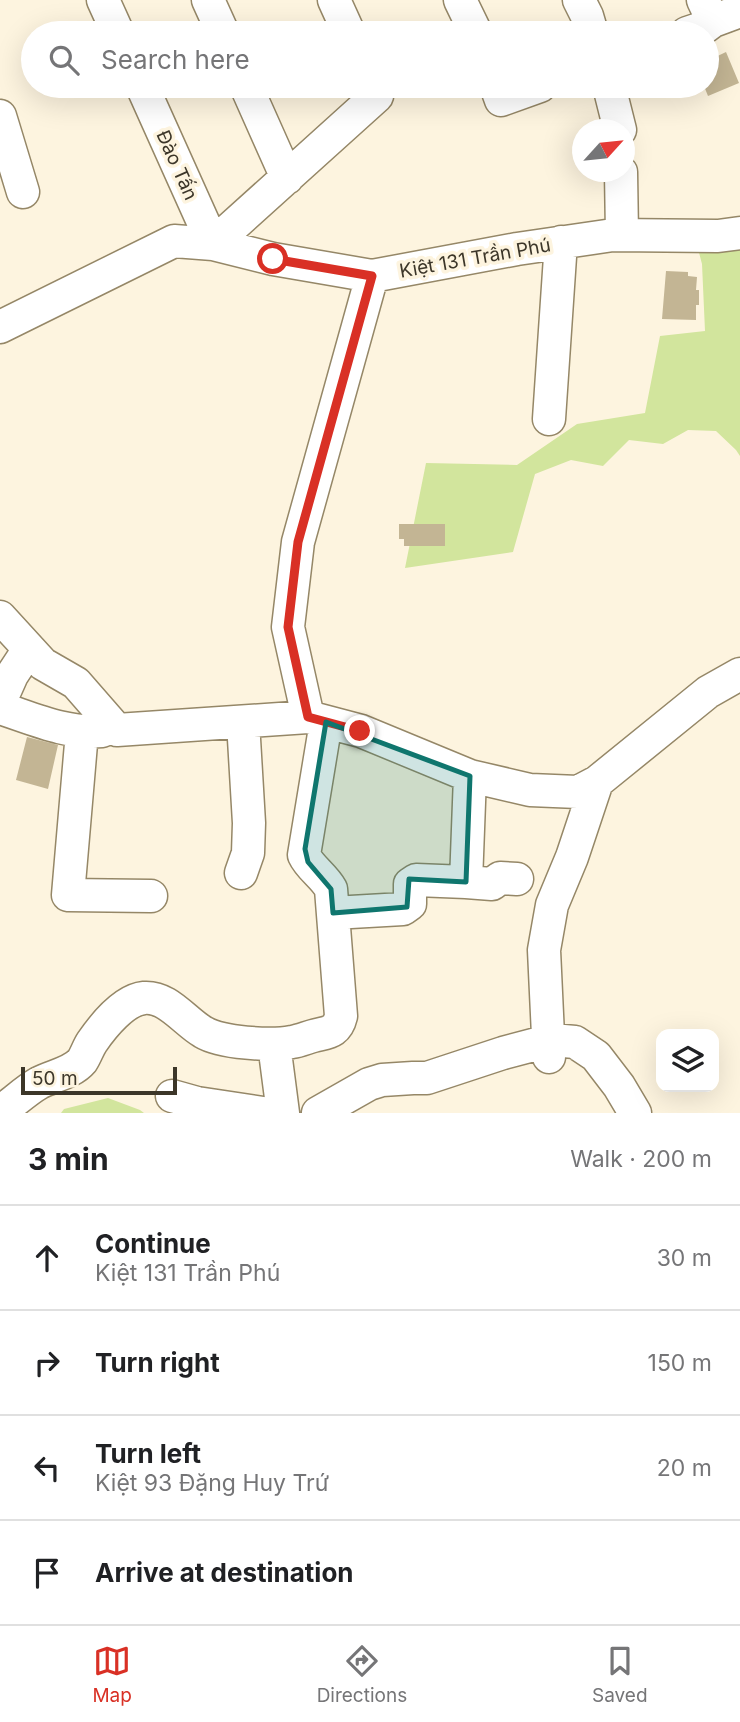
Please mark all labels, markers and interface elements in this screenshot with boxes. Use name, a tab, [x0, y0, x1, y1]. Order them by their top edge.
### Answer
search box	[21, 21, 719, 98]
icon: search	[45, 41, 83, 79]
text: Search here	[101, 44, 250, 75]
north arrow	[572, 119, 635, 182]
street label: Đào Tấn	[151, 127, 203, 203]
street label: Kiệt 131 Trần Phú	[398, 233, 552, 283]
route start	[257, 243, 288, 274]
route end	[344, 715, 375, 746]
map controls	[656, 1029, 719, 1092]
button: layers	[656, 1029, 719, 1092]
scale bar	[21, 1064, 177, 1096]
text: 50 m	[32, 1067, 78, 1090]
text: 3 min	[28, 1141, 109, 1177]
text: Walk · 200 m	[570, 1145, 712, 1173]
text: Continue	[95, 1228, 211, 1259]
icon: ahead	[28, 1239, 66, 1277]
text: 30 m	[657, 1244, 712, 1272]
text: Kiệt 131 Trần Phú	[95, 1259, 280, 1287]
icon: right	[28, 1344, 66, 1382]
text: Turn right	[95, 1347, 220, 1378]
text: 150 m	[648, 1349, 712, 1377]
text: Turn left	[95, 1438, 201, 1469]
icon: left	[28, 1449, 66, 1487]
text: 20 m	[657, 1454, 712, 1482]
text: Kiệt 93 Đặng Huy Trứ	[95, 1469, 329, 1497]
icon: arrive	[28, 1554, 66, 1592]
text: Arrive at destination	[95, 1557, 354, 1588]
tab: Map	[92, 1642, 132, 1707]
tab: Directions	[317, 1642, 407, 1707]
tab: Saved	[592, 1642, 648, 1707]

